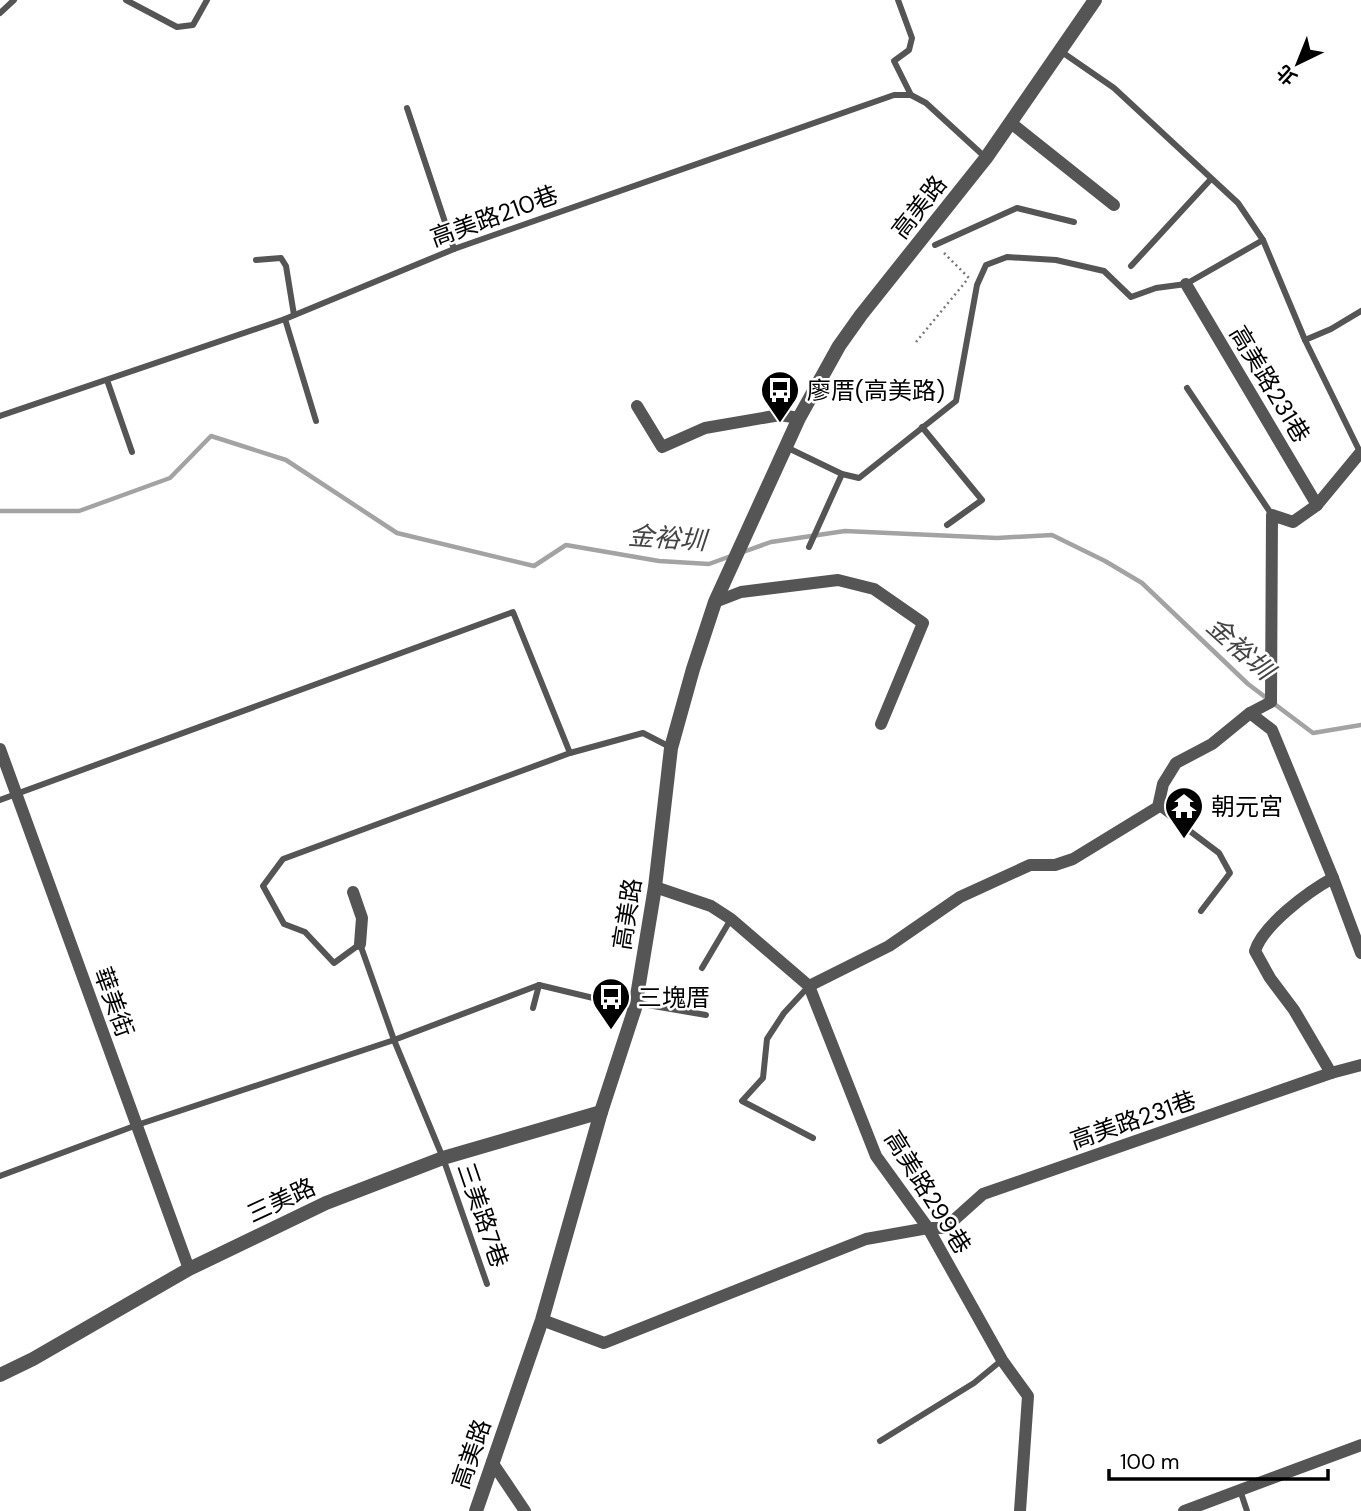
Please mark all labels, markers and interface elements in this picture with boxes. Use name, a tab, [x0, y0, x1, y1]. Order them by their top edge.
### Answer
north arrow	[1263, 28, 1333, 98]
text: 北	[1271, 59, 1302, 91]
street label: 高美路	[885, 169, 953, 245]
street label: 高美路210巷	[426, 179, 562, 253]
street label: 高美路231巷	[1223, 320, 1317, 448]
bus stop icon: 廖厝(高美路)	[759, 369, 801, 424]
place label: 廖厝(高美路)	[807, 375, 945, 406]
water label: 金裕圳	[627, 518, 711, 558]
water label: 金裕圳	[1200, 609, 1283, 689]
temple icon: 朝元宮	[1163, 785, 1205, 840]
place label: 朝元宮	[1211, 791, 1283, 822]
street label: 高美路	[606, 876, 648, 952]
street label: 華美街	[87, 963, 141, 1041]
bus stop icon: 三塊厝	[590, 976, 632, 1031]
place label: 三塊厝	[638, 982, 710, 1013]
street label: 高美路231巷	[1066, 1084, 1200, 1156]
street label: 高美路299巷	[878, 1125, 978, 1259]
street label: 三美路7巷	[451, 1159, 515, 1271]
street label: 三美路	[242, 1171, 320, 1229]
street label: 高美路	[445, 1415, 497, 1493]
scale bar	[1109, 1438, 1328, 1482]
text: 100 m	[1120, 1448, 1180, 1476]

